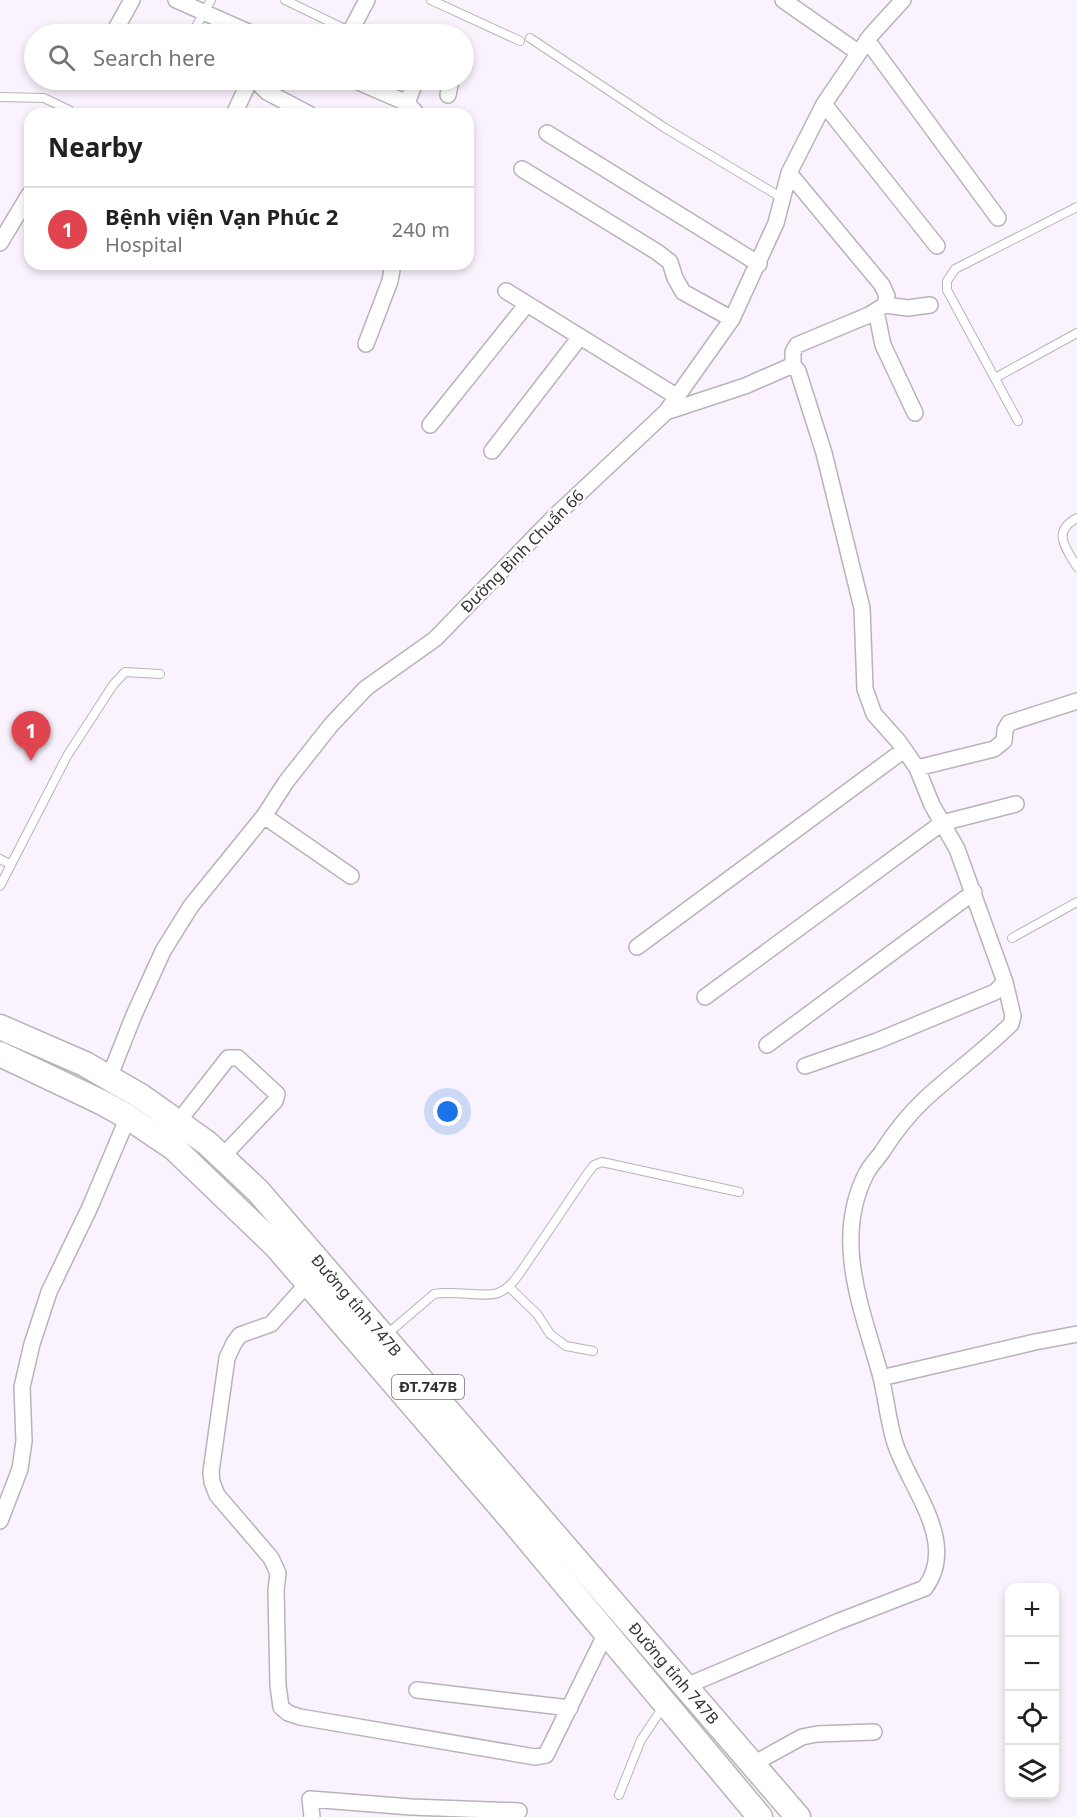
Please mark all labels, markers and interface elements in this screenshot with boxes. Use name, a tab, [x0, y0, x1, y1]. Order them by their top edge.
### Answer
search box	[24, 24, 474, 90]
icon: search	[45, 41, 78, 74]
text: Search here	[93, 42, 215, 72]
text: Nearby	[48, 129, 143, 165]
text: Bệnh viện Vạn Phúc 2	[105, 201, 338, 231]
text: 1	[62, 216, 73, 243]
text: 240 m	[392, 216, 450, 243]
text: Hospital	[105, 231, 183, 258]
street label: Đường Bình Chuẩn 66	[456, 485, 588, 617]
pin: 1	[12, 712, 51, 761]
your location	[433, 1097, 462, 1126]
street label: Đường tỉnh 747B	[306, 1250, 407, 1361]
road number: ĐT.747B	[392, 1375, 464, 1399]
map controls	[1005, 1583, 1059, 1799]
button: +	[1005, 1583, 1059, 1637]
street label: Đường tỉnh 747B	[624, 1618, 724, 1729]
button: −	[1005, 1637, 1059, 1691]
button: locate	[1005, 1691, 1059, 1745]
button: layers	[1005, 1745, 1059, 1799]

